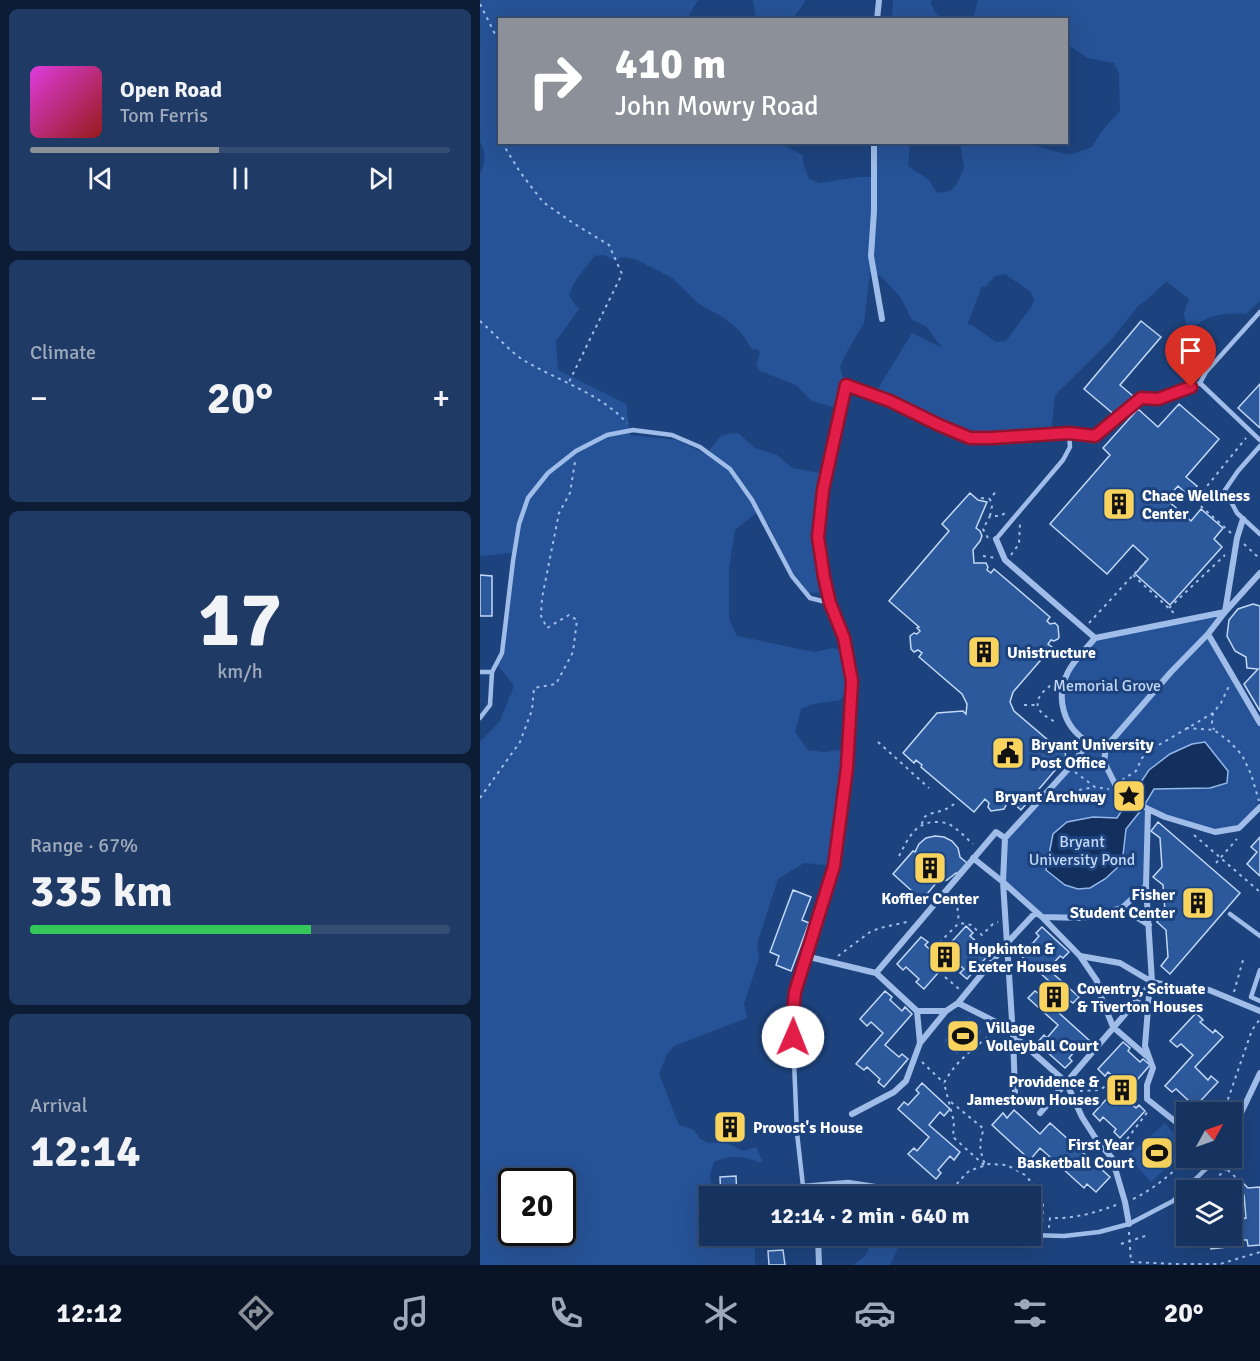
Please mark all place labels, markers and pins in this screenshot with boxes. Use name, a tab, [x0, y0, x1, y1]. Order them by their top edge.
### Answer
pin	[1165, 325, 1216, 387]
building icon: Chace Wellness Center	[1101, 486, 1137, 522]
place label: Chace Wellness Center	[1142, 486, 1250, 524]
building icon: Unistructure	[966, 634, 1002, 670]
place label: Unistructure	[1007, 643, 1096, 663]
public building icon: Bryant University Post Office	[990, 735, 1026, 771]
place label: Bryant University Post Office	[1031, 735, 1154, 773]
place icon: Bryant Archway	[1111, 778, 1147, 814]
place label: Bryant Archway	[995, 787, 1106, 807]
building icon: Koffler Center	[912, 850, 948, 886]
place label: Fisher Student Center	[1070, 885, 1176, 923]
building icon: Fisher Student Center	[1180, 885, 1216, 921]
place label: Koffler Center	[881, 889, 979, 909]
building icon: Hopkinton & Exeter Houses	[927, 939, 963, 975]
place label: Hopkinton & Exeter Houses	[968, 939, 1067, 977]
building icon: Coventry, Scituate & Tiverton Houses	[1036, 979, 1072, 1015]
place label: Coventry, Scituate & Tiverton Houses	[1077, 979, 1205, 1017]
sports icon: Village Volleyball Court	[945, 1018, 981, 1054]
place label: Village Volleyball Court	[986, 1018, 1099, 1056]
place label: Providence & Jamestown Houses	[967, 1072, 1099, 1110]
building icon: Providence & Jamestown Houses	[1104, 1072, 1140, 1108]
building icon: Provost's House	[712, 1109, 748, 1145]
place label: Provost's House	[753, 1118, 863, 1138]
place label: First Year Basketball Court	[1017, 1135, 1135, 1173]
sports icon: First Year Basketball Court	[1139, 1135, 1175, 1171]

